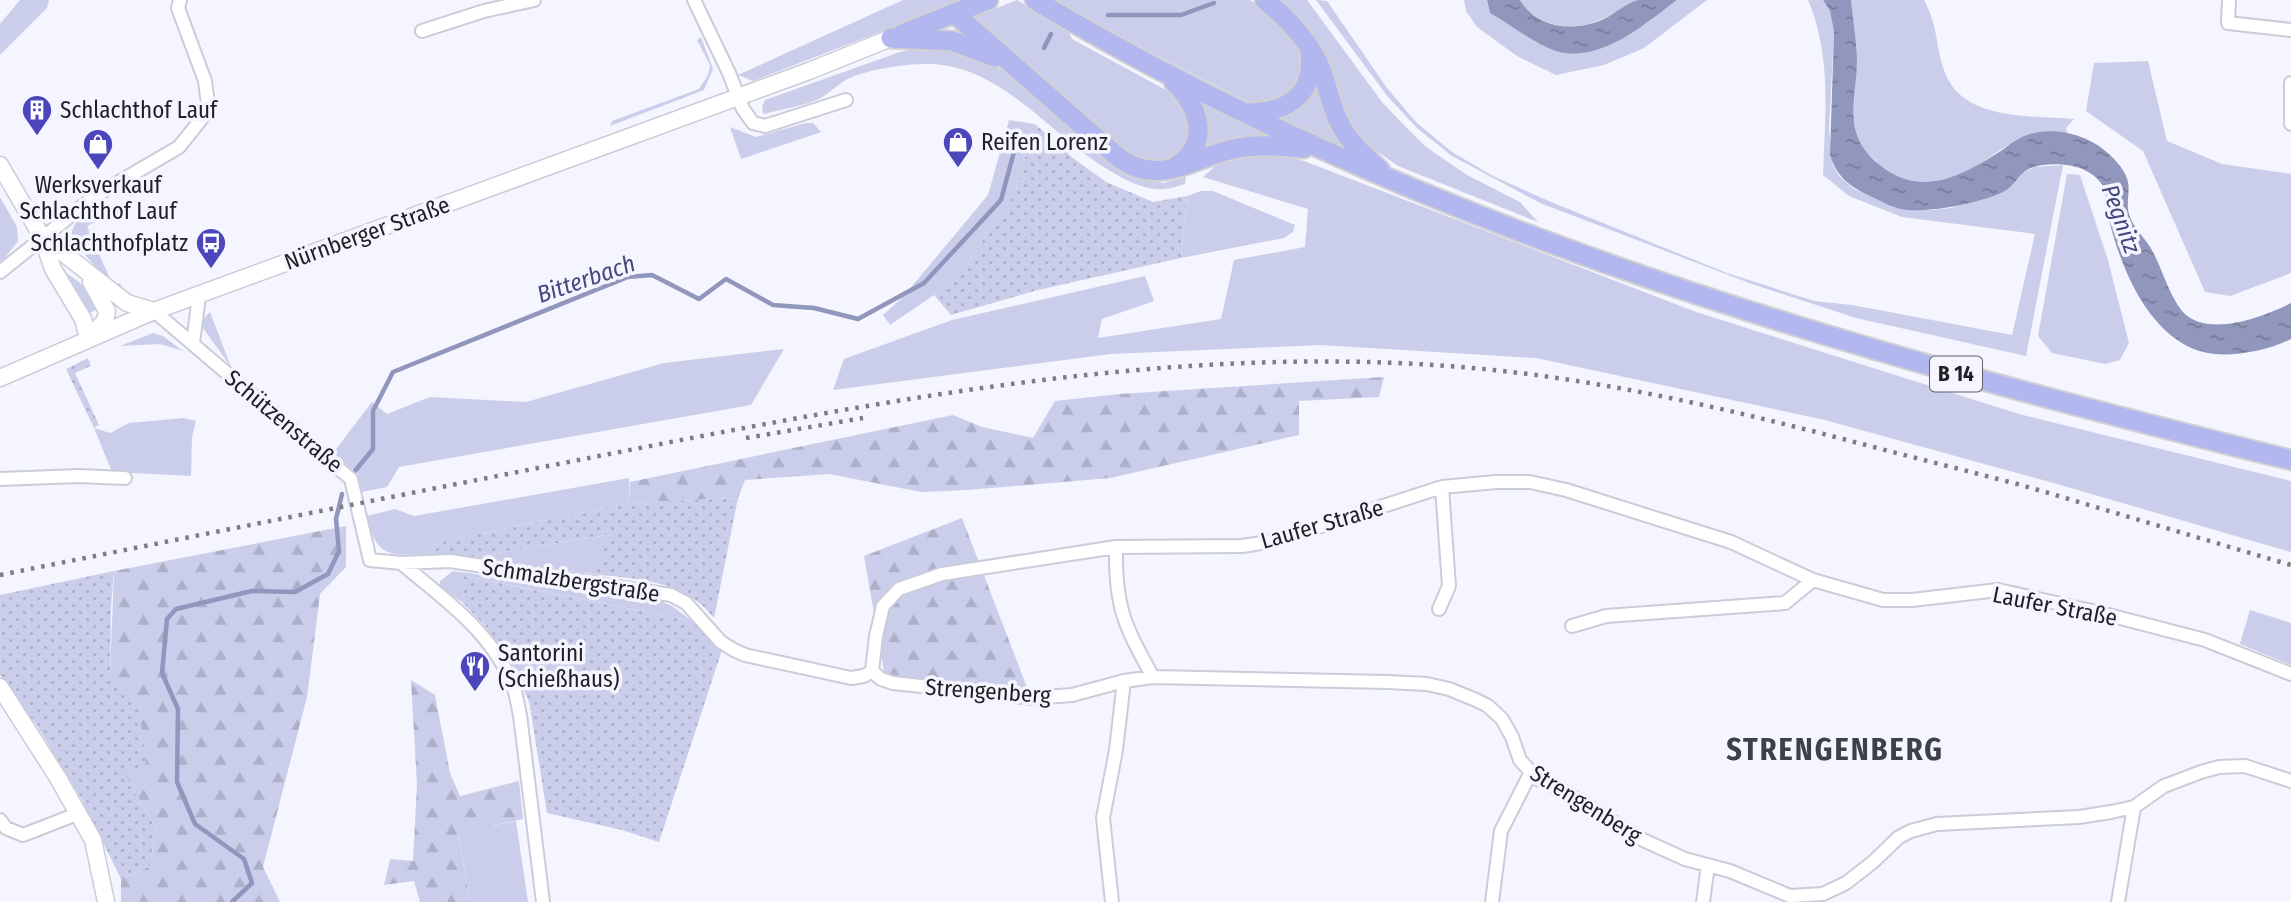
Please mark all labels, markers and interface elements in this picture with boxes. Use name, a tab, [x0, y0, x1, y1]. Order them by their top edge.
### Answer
building icon: Schlachthof Lauf	[20, 93, 54, 137]
place label: Schlachthof Lauf	[60, 96, 219, 124]
shop icon: Reifen Lorenz	[941, 125, 975, 169]
shop icon: Werksverkauf Schlachthof Lauf	[81, 127, 115, 171]
place label: Reifen Lorenz	[981, 128, 1108, 156]
place label: Werksverkauf Schlachthof Lauf	[19, 171, 179, 225]
water label: Pegnitz	[2096, 181, 2147, 258]
street label: Nürnberger Straße	[281, 190, 453, 276]
bus stop icon: Schlachthofplatz	[194, 226, 228, 270]
place label: Schlachthofplatz	[31, 229, 188, 257]
water label: Bitterbach	[533, 249, 639, 309]
road number: B 14	[1930, 356, 1982, 392]
street label: Schützenstraße	[219, 364, 349, 478]
street label: Laufer Straße	[1258, 493, 1386, 555]
street label: Schmalzbergstraße	[480, 552, 662, 608]
street label: Laufer Straße	[1990, 580, 2120, 632]
place label: Santorini (Schießhaus)	[498, 639, 620, 693]
restaurant icon: Santorini (Schießhaus)	[458, 649, 492, 693]
street label: Strengenberg	[924, 673, 1052, 709]
district label: STRENGENBERG	[1726, 732, 1944, 768]
street label: Strengenberg	[1525, 759, 1647, 849]

